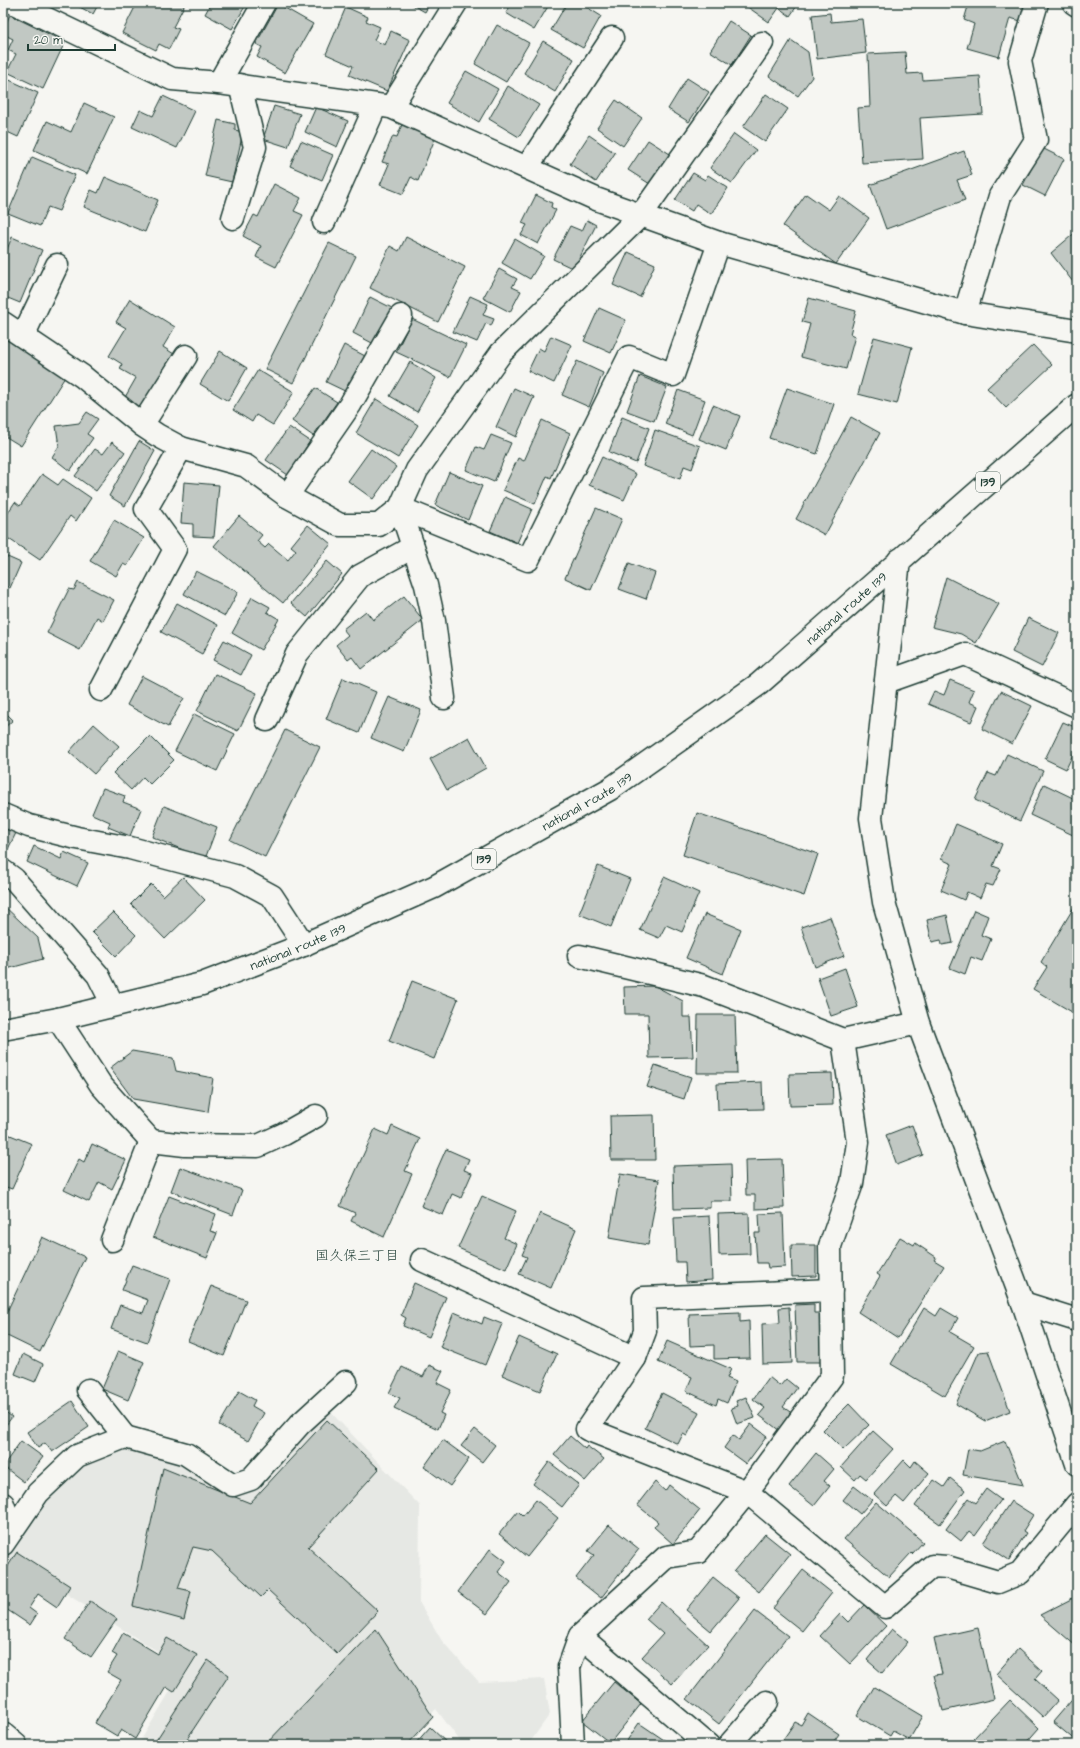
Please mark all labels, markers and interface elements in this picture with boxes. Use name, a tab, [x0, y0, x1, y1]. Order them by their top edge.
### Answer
scale bar	[28, 26, 115, 52]
text: 20 m	[34, 32, 63, 49]
road number: 139	[976, 472, 1000, 492]
street label: national route 139	[802, 568, 891, 649]
street label: national route 139	[539, 768, 636, 835]
road number: 139	[472, 849, 496, 869]
street label: national route 139	[247, 919, 349, 975]
district label: 国久保三丁目	[315, 1246, 399, 1266]

